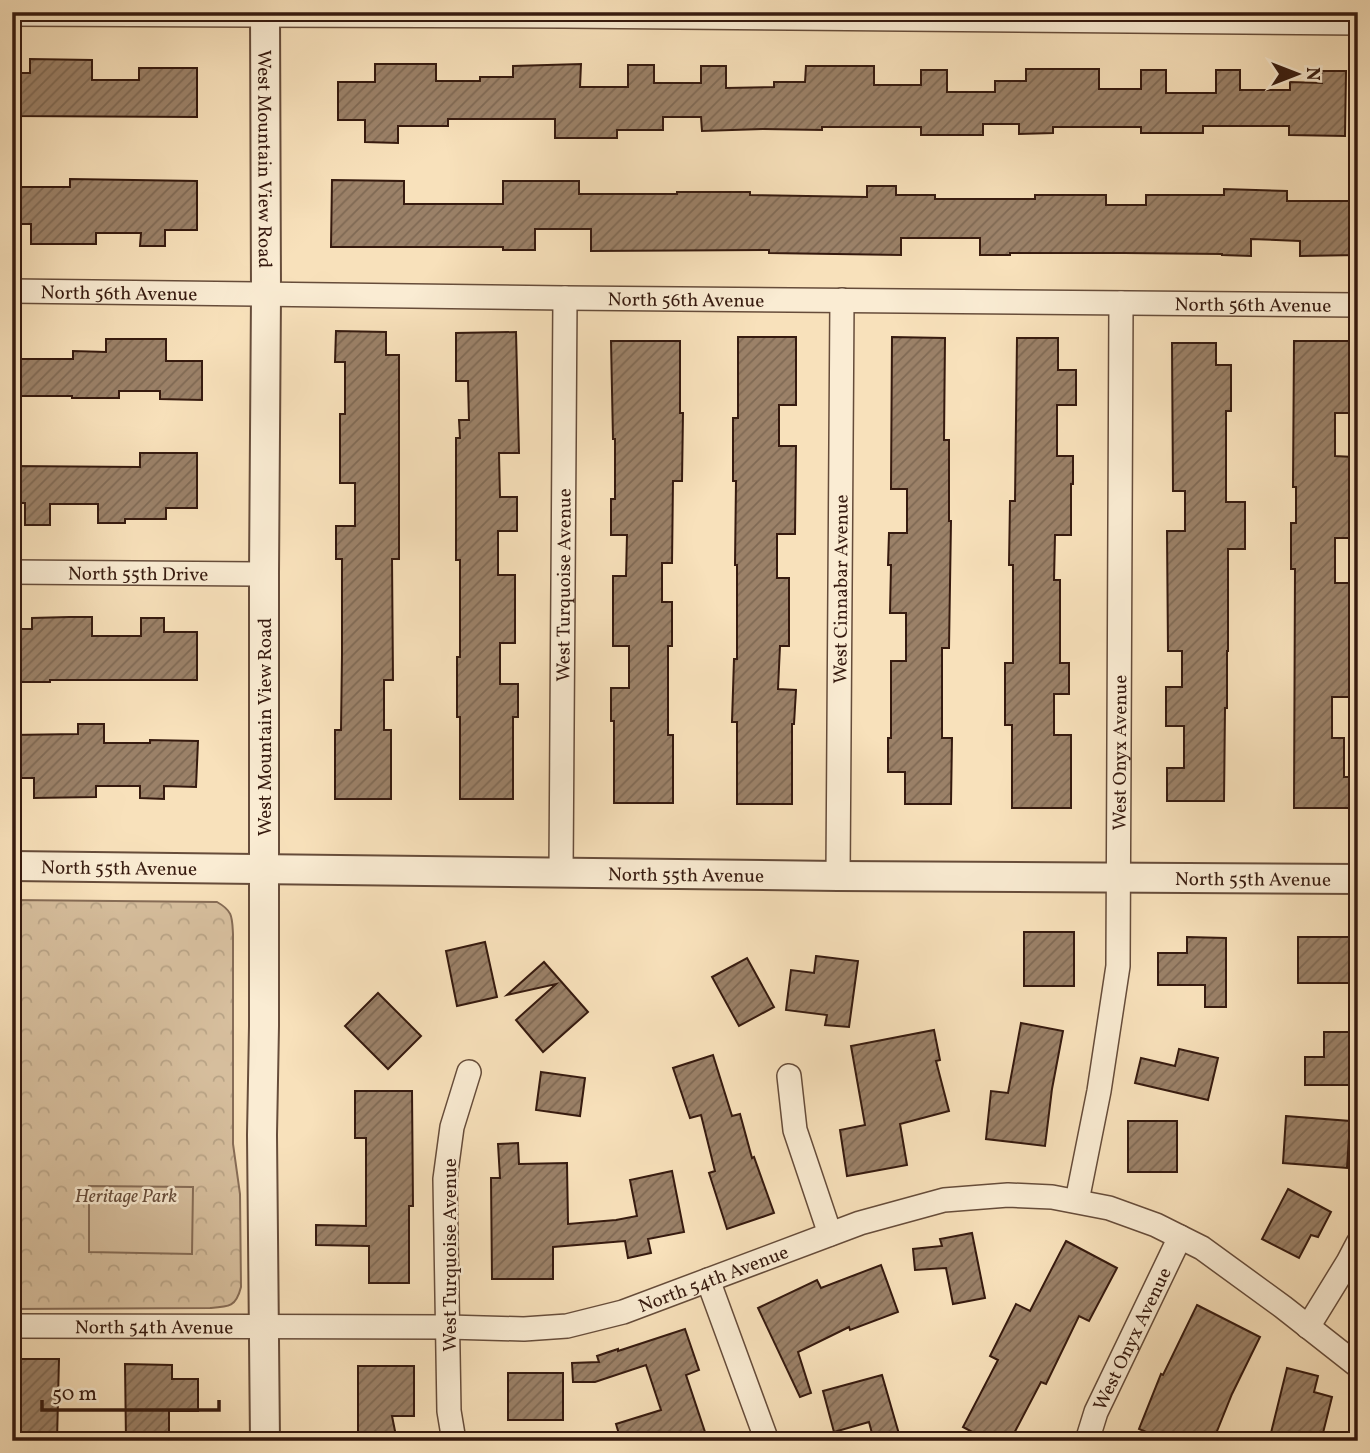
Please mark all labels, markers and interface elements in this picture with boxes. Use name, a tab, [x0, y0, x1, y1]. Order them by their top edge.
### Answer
north arrow	[1262, 38, 1332, 108]
street label: West Mountain View Road	[250, 50, 277, 268]
text: N	[1299, 67, 1325, 81]
street label: North 56th Avenue	[40, 280, 198, 308]
street label: North 56th Avenue	[607, 287, 764, 315]
street label: North 56th Avenue	[1174, 292, 1331, 320]
street label: West Turquoise Avenue	[551, 488, 579, 682]
street label: West Cinnabar Avenue	[828, 494, 856, 684]
street label: North 55th Drive	[68, 561, 208, 589]
street label: West Mountain View Road	[253, 618, 279, 836]
street label: West Onyx Avenue	[1108, 675, 1134, 831]
street label: North 55th Avenue	[41, 855, 197, 883]
street label: North 55th Avenue	[608, 862, 764, 890]
street label: North 55th Avenue	[1175, 867, 1331, 894]
street label: West Turquoise Avenue	[438, 1158, 464, 1352]
park label: Heritage Park	[75, 1184, 177, 1210]
street label: North 54th Avenue	[635, 1240, 792, 1320]
street label: West Onyx Avenue	[1088, 1263, 1179, 1415]
street label: North 54th Avenue	[75, 1315, 233, 1342]
scale bar	[42, 1369, 219, 1413]
text: 50 m	[52, 1380, 97, 1409]

